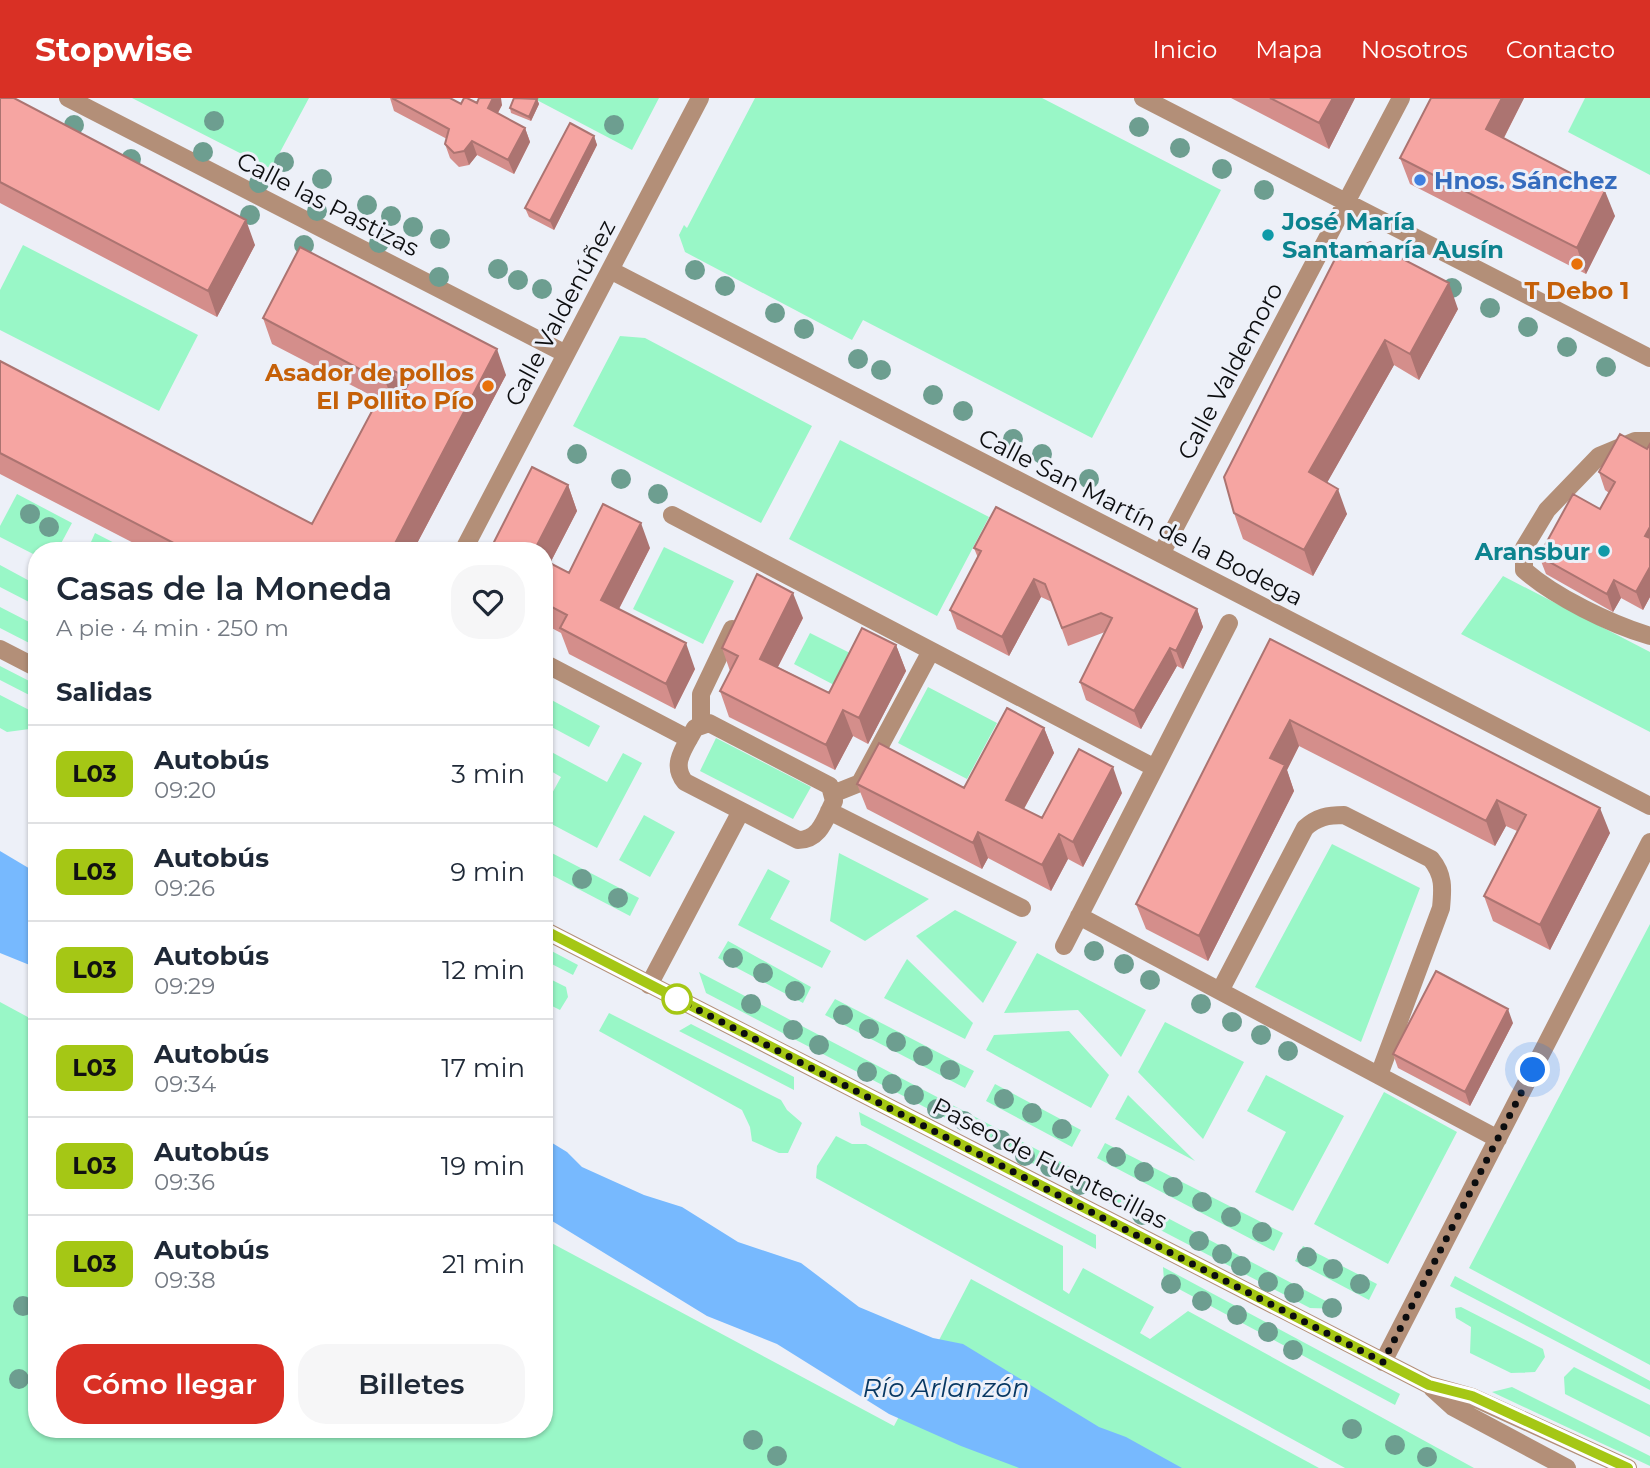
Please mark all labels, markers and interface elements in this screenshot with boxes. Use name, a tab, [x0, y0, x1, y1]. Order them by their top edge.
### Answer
text: Stopwise	[35, 29, 193, 69]
text: Inicio	[1152, 35, 1217, 64]
text: Mapa	[1255, 35, 1323, 64]
text: Nosotros	[1361, 35, 1468, 64]
text: Contacto	[1506, 35, 1615, 64]
street label: Calle las Pastizas	[232, 146, 424, 262]
place label: Hnos. Sánchez	[1434, 166, 1617, 195]
marker: Hnos. Sánchez	[1412, 172, 1428, 188]
place label: José María Santamaría Ausín	[1281, 207, 1504, 264]
street label: Calle Valdenúñez	[499, 215, 621, 411]
marker: José María Santamaría Ausín	[1260, 227, 1276, 243]
marker: T Debo 1	[1569, 256, 1585, 272]
place label: T Debo 1	[1524, 276, 1630, 305]
street label: Calle Valdemoro	[1171, 277, 1289, 465]
place label: Asador de pollos El Pollito Pío	[264, 358, 474, 415]
marker: Asador de pollos El Pollito Pío	[480, 378, 496, 394]
street label: Calle San Martín de la Bodega	[974, 422, 1308, 612]
place label: Aransbur	[1474, 537, 1590, 566]
marker: Aransbur	[1596, 543, 1612, 559]
button: heart	[451, 565, 525, 639]
text: Casas de la Moneda	[56, 568, 392, 608]
text: A pie · 4 min · 250 m	[56, 614, 289, 642]
text: Salidas	[56, 676, 152, 708]
text: Autobús	[154, 744, 269, 776]
text: 3 min	[451, 758, 525, 790]
text: L03	[72, 759, 117, 788]
text: 09:20	[154, 776, 216, 804]
text: Autobús	[154, 842, 269, 874]
text: 9 min	[450, 856, 525, 888]
text: L03	[72, 857, 117, 886]
text: 09:26	[154, 874, 215, 902]
text: Autobús	[154, 940, 269, 972]
text: 12 min	[442, 954, 525, 986]
text: L03	[72, 955, 117, 984]
text: 09:29	[154, 972, 215, 1000]
unlabelled marker	[662, 984, 692, 1014]
text: Autobús	[154, 1038, 269, 1070]
text: 17 min	[441, 1052, 525, 1084]
your location	[1515, 1052, 1550, 1087]
text: L03	[72, 1053, 117, 1082]
text: 09:34	[154, 1070, 216, 1098]
street label: Paseo de Fuentecillas	[928, 1091, 1172, 1235]
text: Autobús	[154, 1136, 269, 1168]
text: 19 min	[441, 1150, 525, 1182]
text: L03	[72, 1151, 117, 1180]
text: 09:36	[154, 1168, 215, 1196]
text: Autobús	[154, 1234, 269, 1266]
text: 21 min	[442, 1248, 525, 1280]
text: L03	[72, 1249, 117, 1278]
text: 09:38	[154, 1266, 216, 1294]
button: Cómo llegar	[56, 1344, 284, 1424]
button: Billetes	[298, 1344, 525, 1424]
water label: Río Arlanzón	[863, 1372, 1029, 1404]

